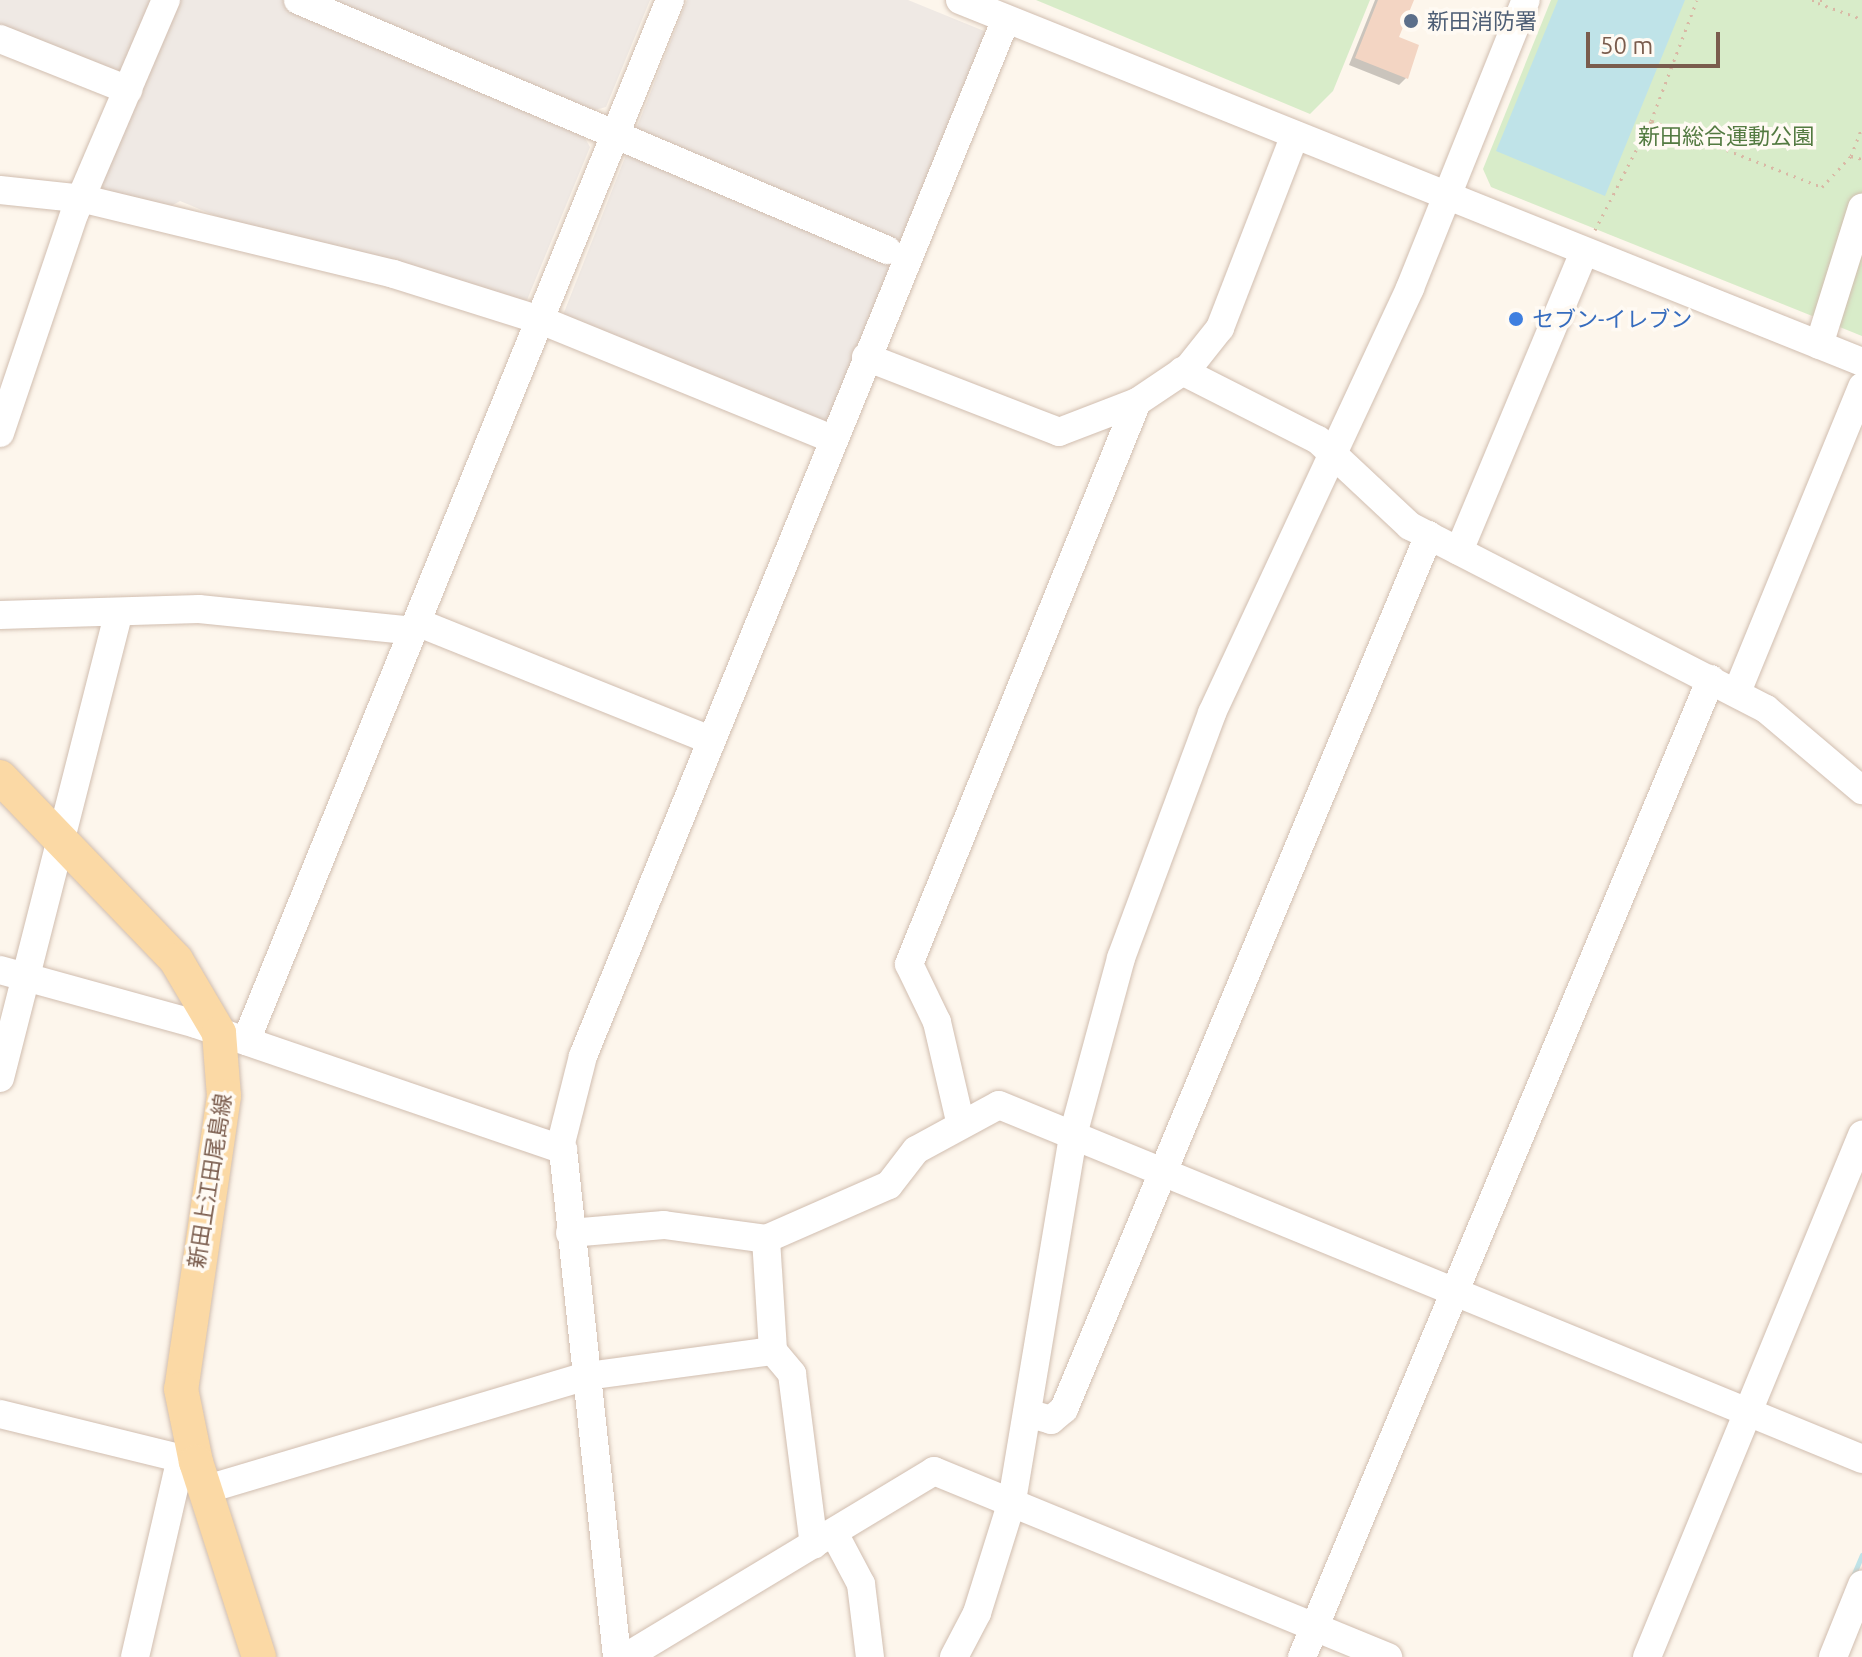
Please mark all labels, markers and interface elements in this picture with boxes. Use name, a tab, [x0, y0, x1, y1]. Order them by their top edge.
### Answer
place label: 新田消防署	[1427, 8, 1537, 34]
marker: 新田消防署	[1402, 12, 1420, 30]
scale bar	[1590, 16, 1724, 66]
text: 50 m	[1600, 32, 1653, 59]
park label: 新田総合運動公園	[1638, 123, 1814, 149]
place label: セブン-イレブン	[1532, 306, 1692, 332]
marker: セブン-イレブン	[1507, 310, 1525, 328]
street label: 新田上江田尾島線	[182, 1092, 236, 1270]

